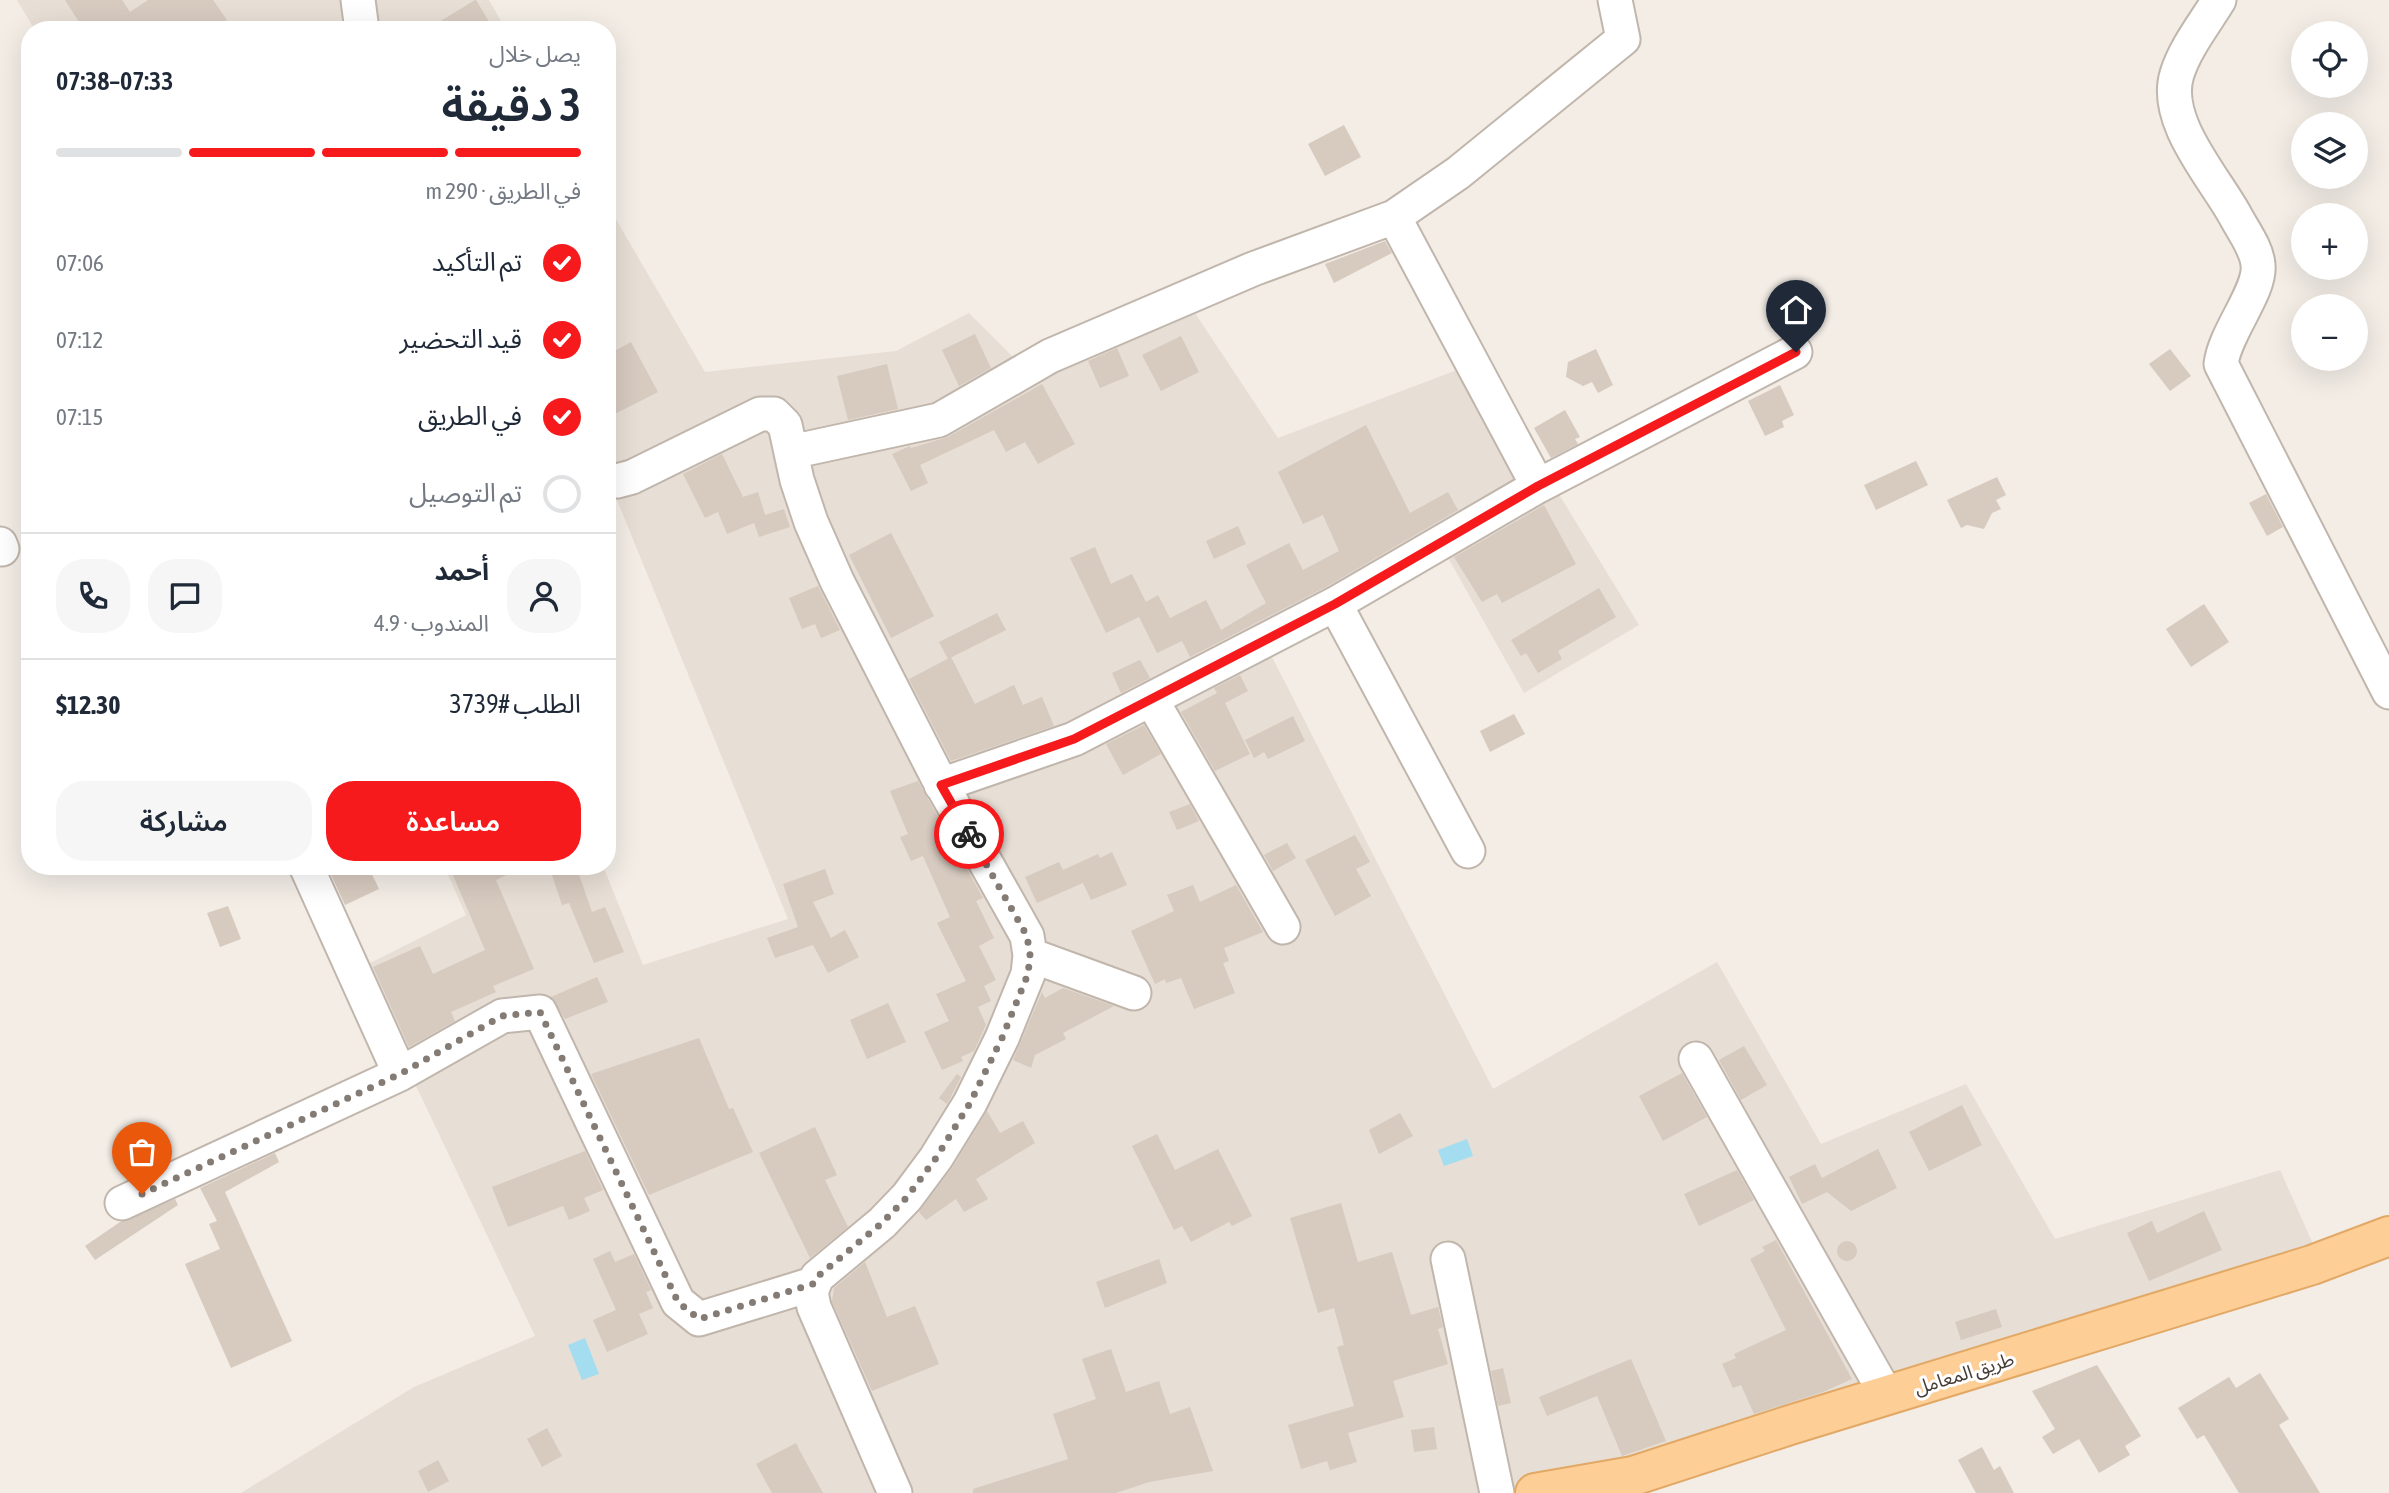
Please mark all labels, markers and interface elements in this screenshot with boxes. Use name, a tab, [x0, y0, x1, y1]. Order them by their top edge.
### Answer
map controls	[2291, 21, 2368, 371]
button: locate	[2291, 21, 2368, 98]
text: يصل خلال	[489, 41, 581, 67]
text: 07:33–07:38	[56, 66, 173, 96]
text: 3 دقيقة	[441, 78, 581, 131]
button: layers	[2291, 112, 2368, 189]
text: في الطريق · 290 m	[426, 178, 581, 204]
button: +	[2291, 203, 2368, 280]
icon: check	[543, 244, 581, 282]
text: تم التأكيد	[432, 247, 522, 277]
text: 07:06	[56, 250, 104, 276]
pin	[1766, 280, 1826, 352]
icon: home	[1777, 291, 1815, 329]
button: −	[2291, 294, 2368, 371]
icon: check	[543, 321, 581, 359]
text: قيد التحضير	[399, 324, 522, 354]
text: 07:12	[56, 327, 103, 353]
icon: check	[543, 398, 581, 436]
text: في الطريق	[418, 401, 522, 431]
text: 07:15	[56, 404, 103, 430]
text: تم التوصيل	[409, 478, 522, 508]
text: أحمد	[435, 556, 489, 586]
button: phone	[56, 559, 130, 633]
button: chat	[148, 559, 222, 633]
button: person	[507, 559, 581, 633]
text: المندوب · 4.9	[374, 610, 489, 636]
text: الطلب #3739	[449, 689, 581, 719]
text: $12.30	[56, 690, 120, 720]
button: مشاركة	[56, 781, 312, 861]
button: مساعدة	[326, 781, 581, 861]
courier	[934, 799, 1004, 869]
icon: bike	[950, 815, 988, 853]
pin	[112, 1122, 172, 1194]
icon: bag	[123, 1133, 161, 1171]
street label: طريق المعامل	[1911, 1347, 2017, 1400]

